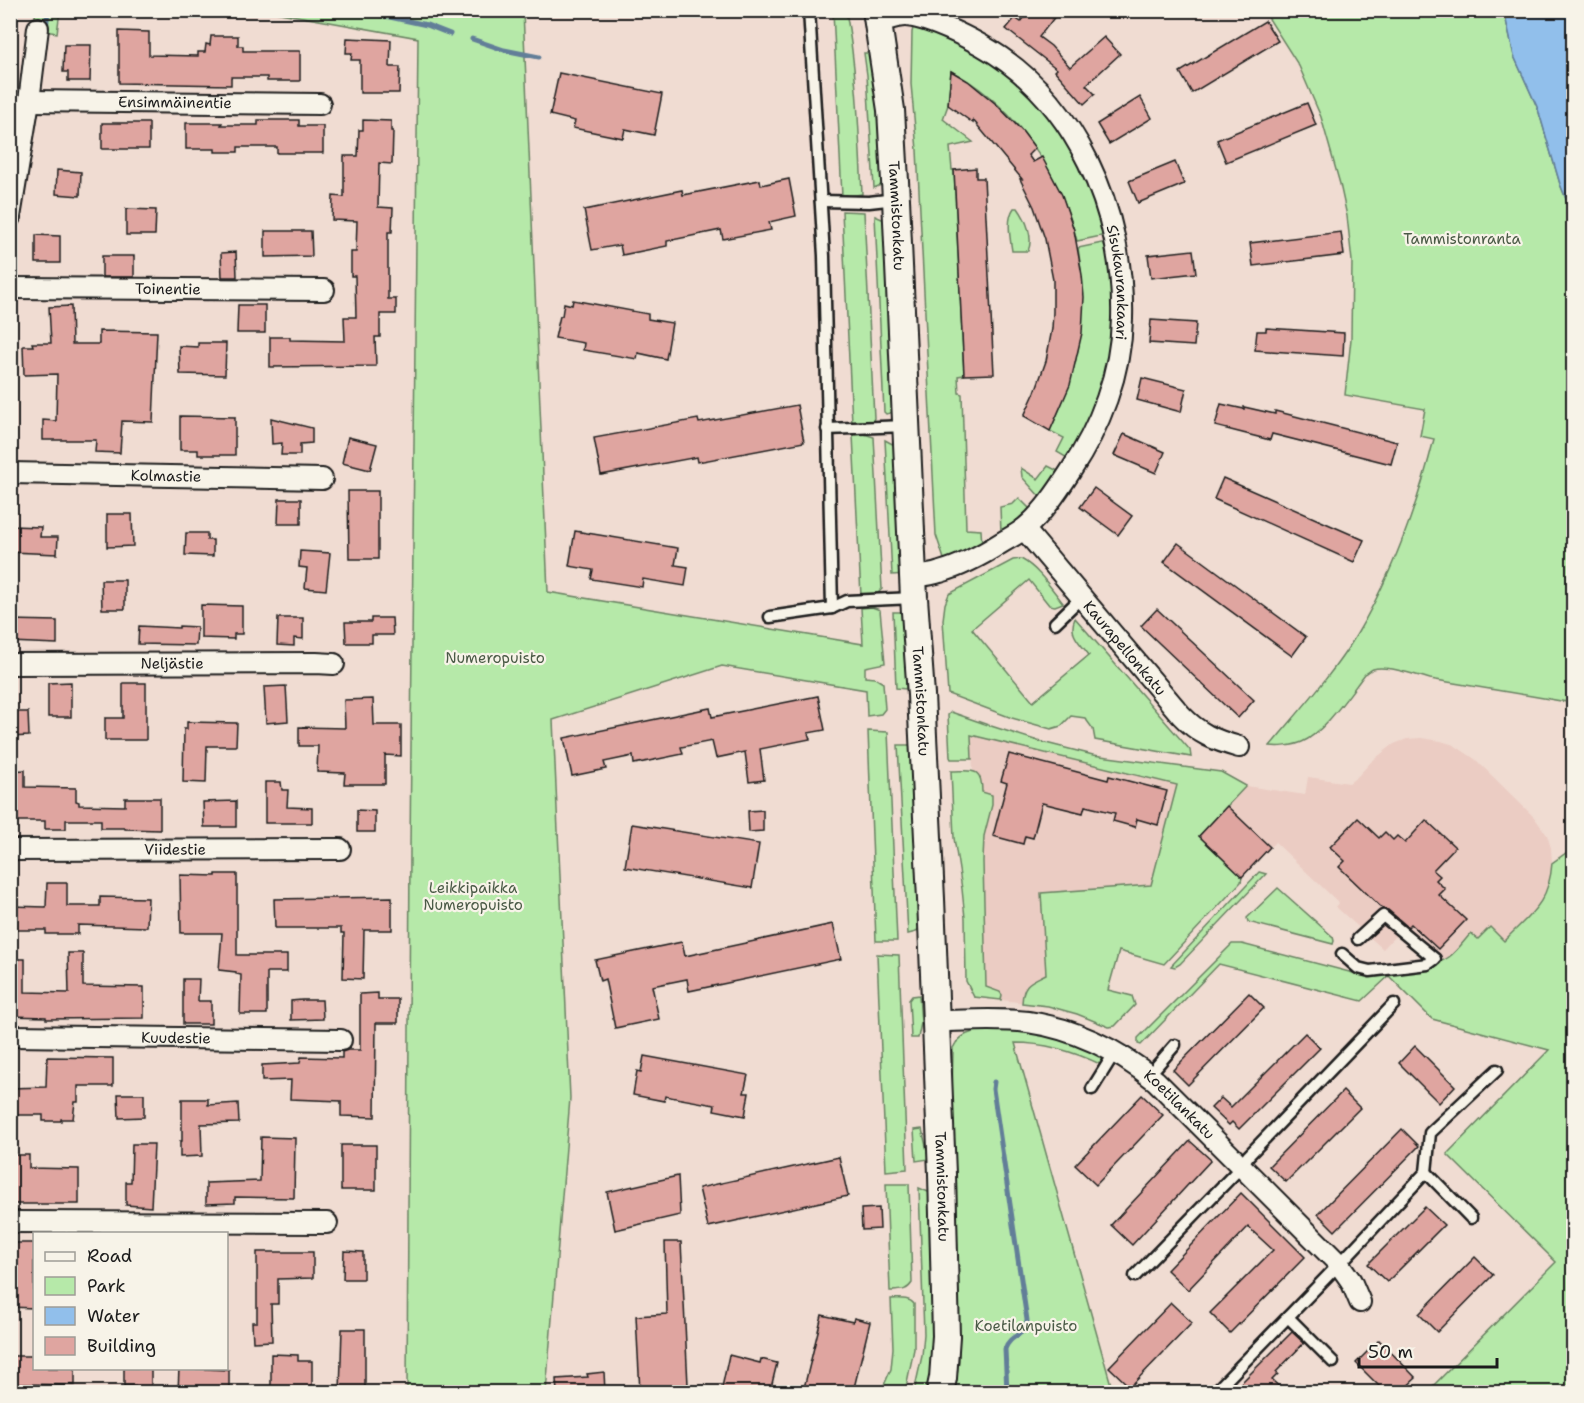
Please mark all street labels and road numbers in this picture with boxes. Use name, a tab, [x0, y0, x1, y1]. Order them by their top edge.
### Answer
street label: Ensimmäinentie	[118, 92, 232, 113]
street label: Tammistonkatu	[884, 160, 909, 271]
street label: Sisukaurankaari	[1102, 223, 1132, 341]
street label: Toinentie	[135, 279, 201, 299]
street label: Kolmastie	[130, 465, 202, 487]
street label: Kaurapellonkatu	[1079, 596, 1170, 700]
street label: Tammistonkatu	[907, 645, 934, 757]
street label: Neljästie	[140, 653, 204, 674]
street label: Viidestie	[144, 839, 206, 860]
street label: Kuudestie	[141, 1028, 211, 1048]
street label: Koetilankatu	[1140, 1065, 1219, 1144]
street label: Tammistonkatu	[930, 1131, 954, 1242]

